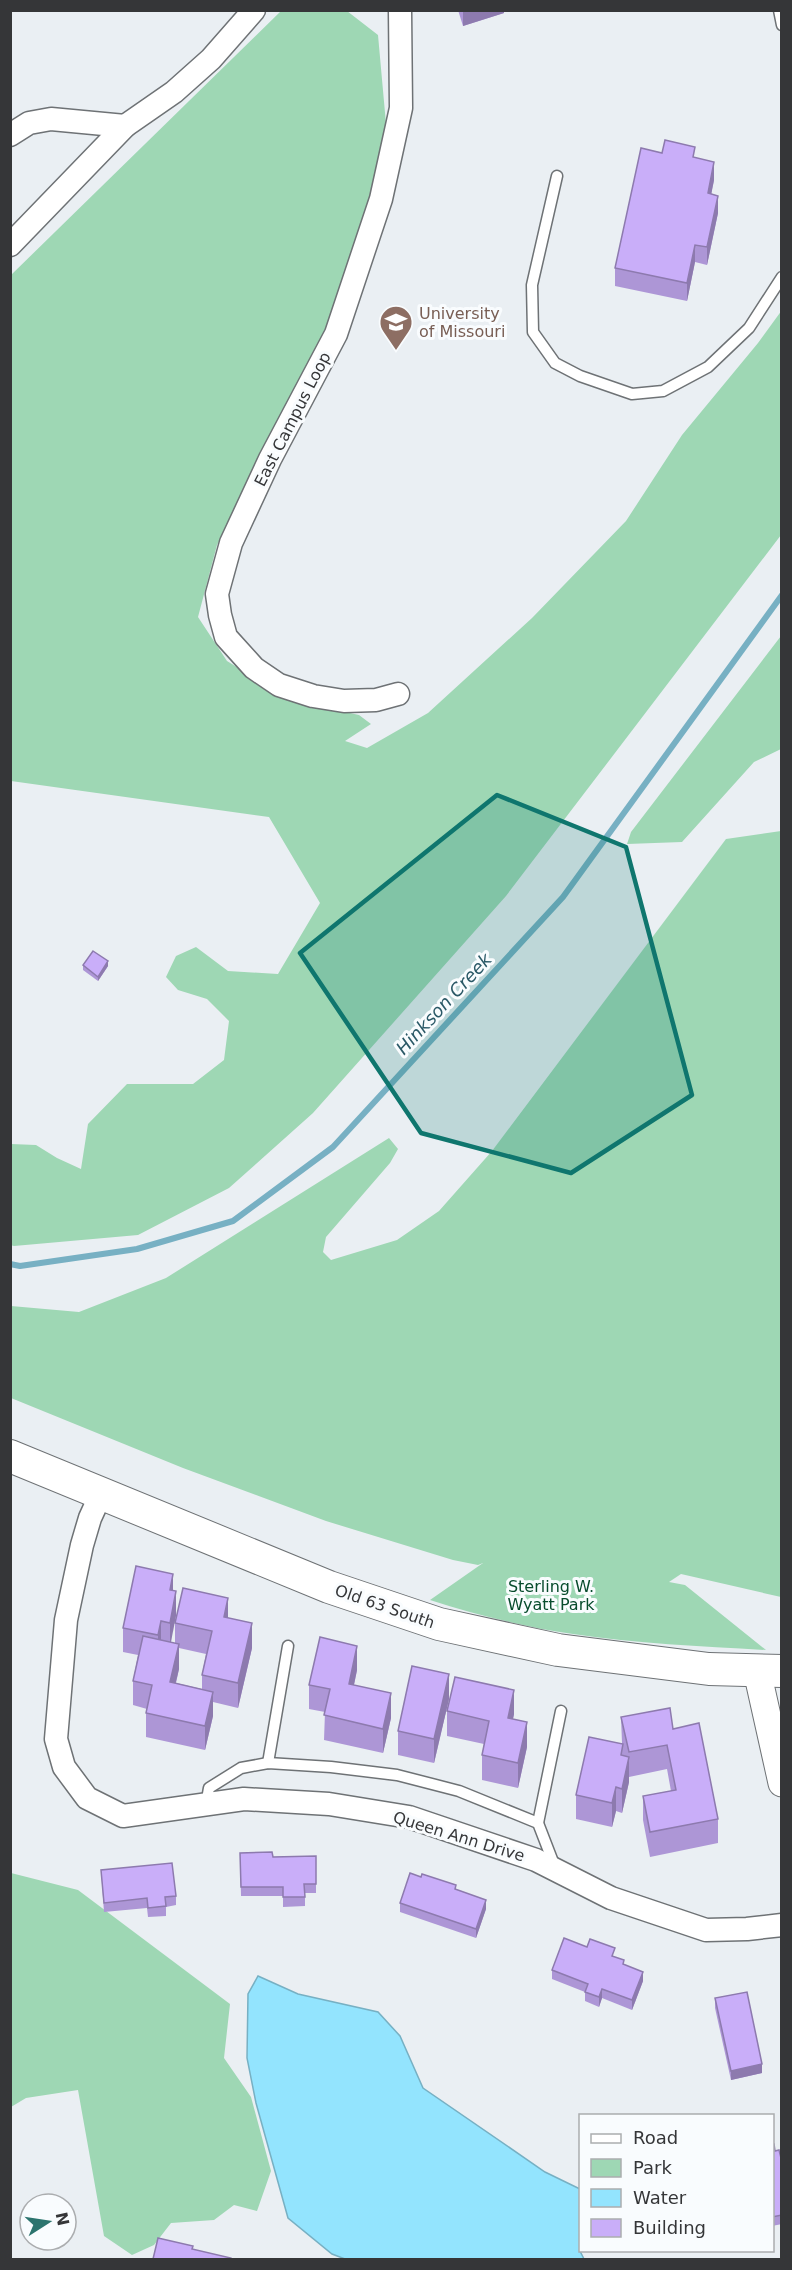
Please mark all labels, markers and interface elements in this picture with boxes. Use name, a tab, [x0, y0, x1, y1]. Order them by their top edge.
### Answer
school or university icon: University of Missouri	[378, 304, 414, 351]
place label: University of Missouri	[419, 304, 505, 341]
street label: East Campus Loop	[250, 349, 335, 490]
water label: Hinkson Creek	[391, 948, 497, 1059]
park label: Sterling W. Wyatt Park	[507, 1577, 595, 1614]
street label: Old 63 South	[332, 1581, 437, 1632]
street label: Queen Ann Drive	[391, 1807, 527, 1866]
legend	[579, 2114, 774, 2252]
text: Road	[633, 2127, 678, 2148]
text: Park	[633, 2157, 672, 2178]
text: Water	[633, 2187, 687, 2208]
north arrow	[18, 2192, 78, 2252]
text: N	[51, 2210, 73, 2228]
text: Building	[633, 2217, 706, 2238]

